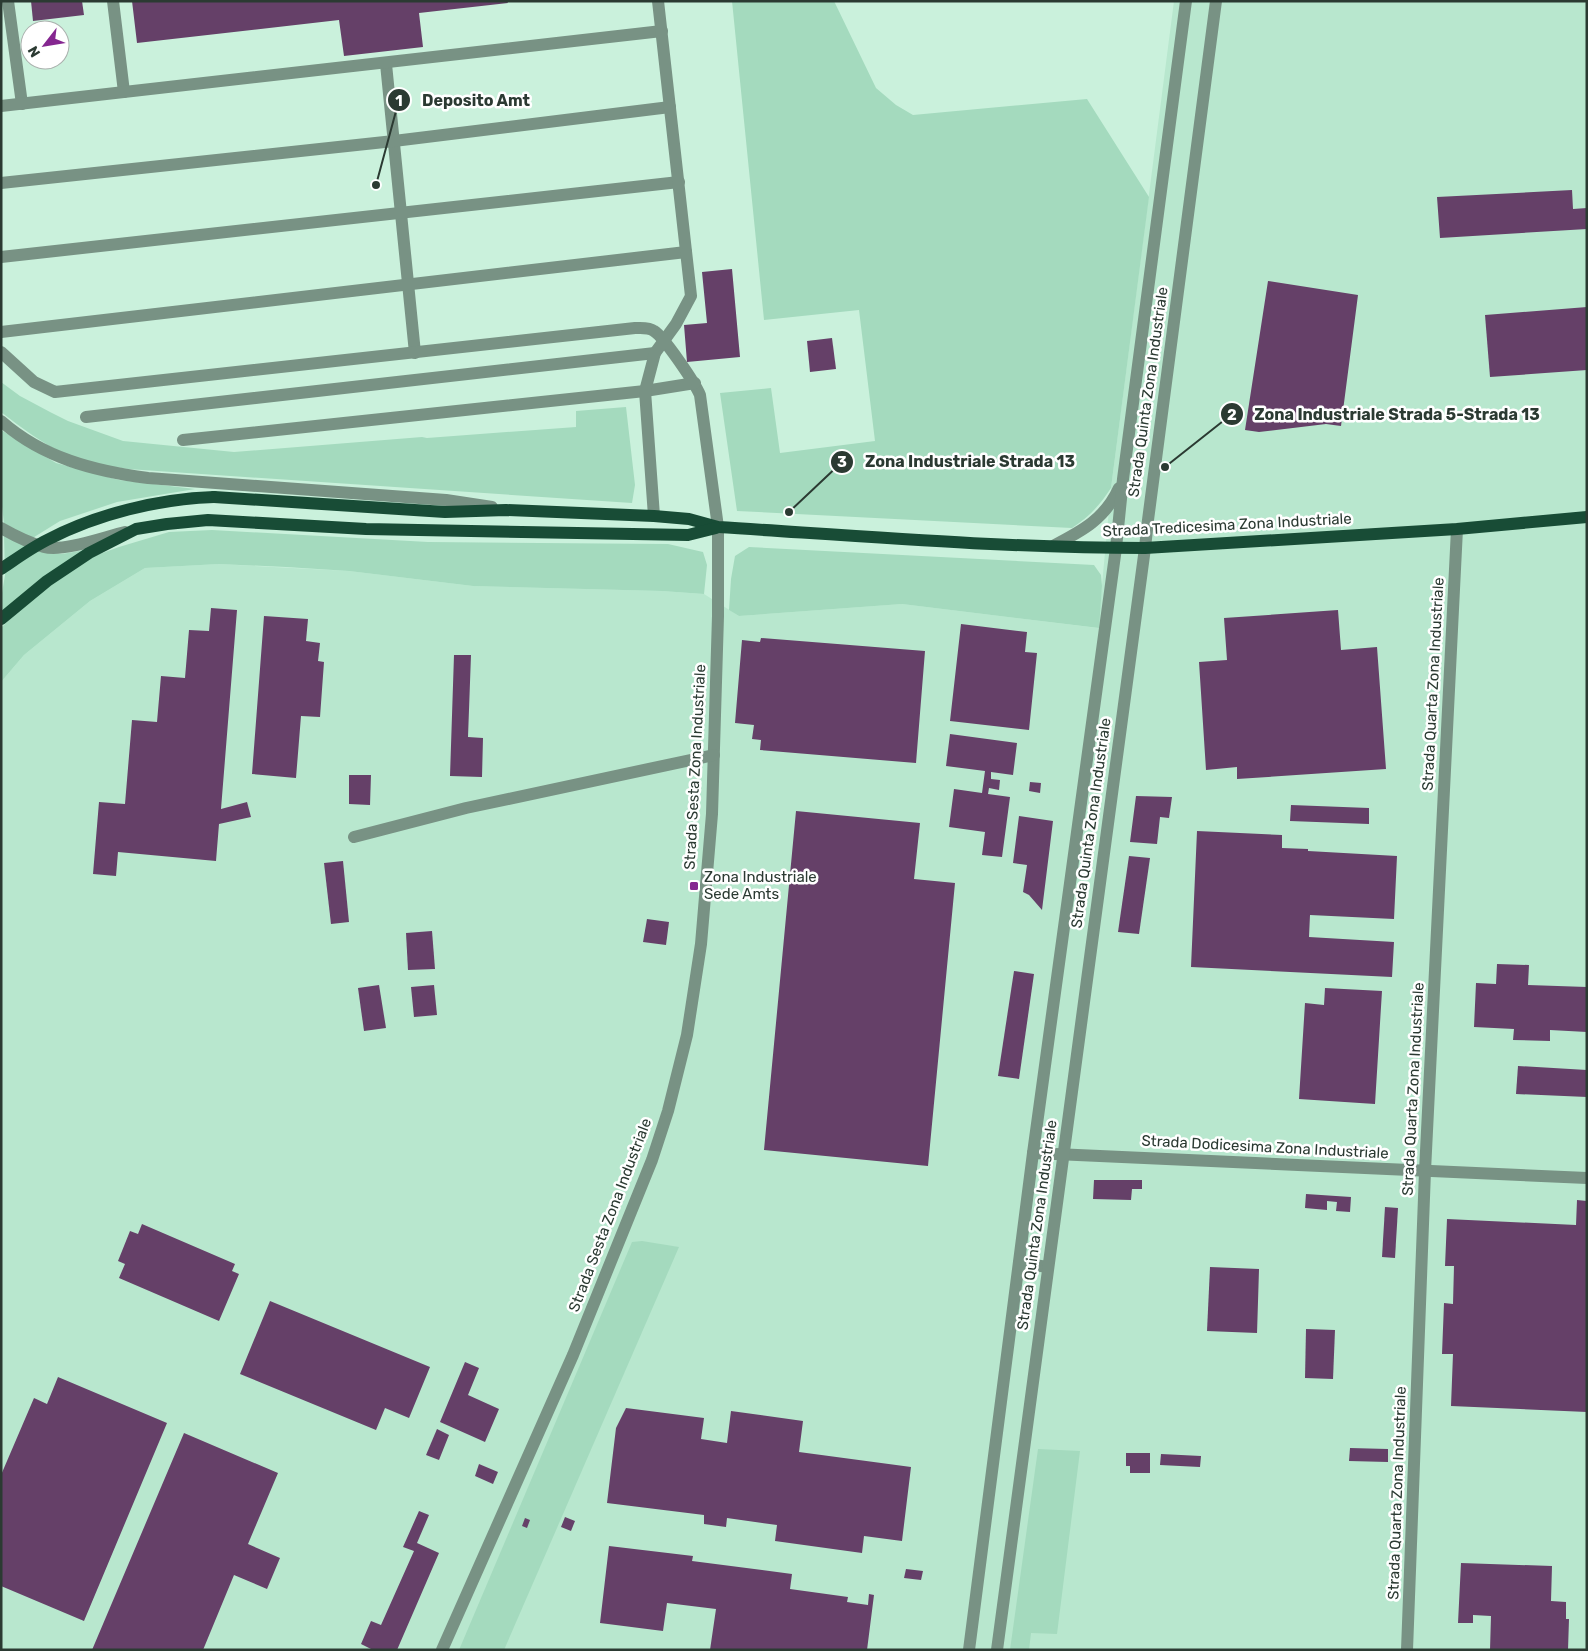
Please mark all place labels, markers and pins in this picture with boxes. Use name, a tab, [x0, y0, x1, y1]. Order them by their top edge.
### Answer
callout: Deposito Amt	[386, 85, 540, 116]
callout: Zona Industriale Strada 5-Strada 13	[1219, 399, 1550, 430]
callout: Zona Industriale Strada 13	[830, 446, 1085, 477]
place label: Zona Industriale Sede Amts	[704, 868, 817, 903]
marker: Zona Industriale Sede Amts	[688, 880, 700, 892]

